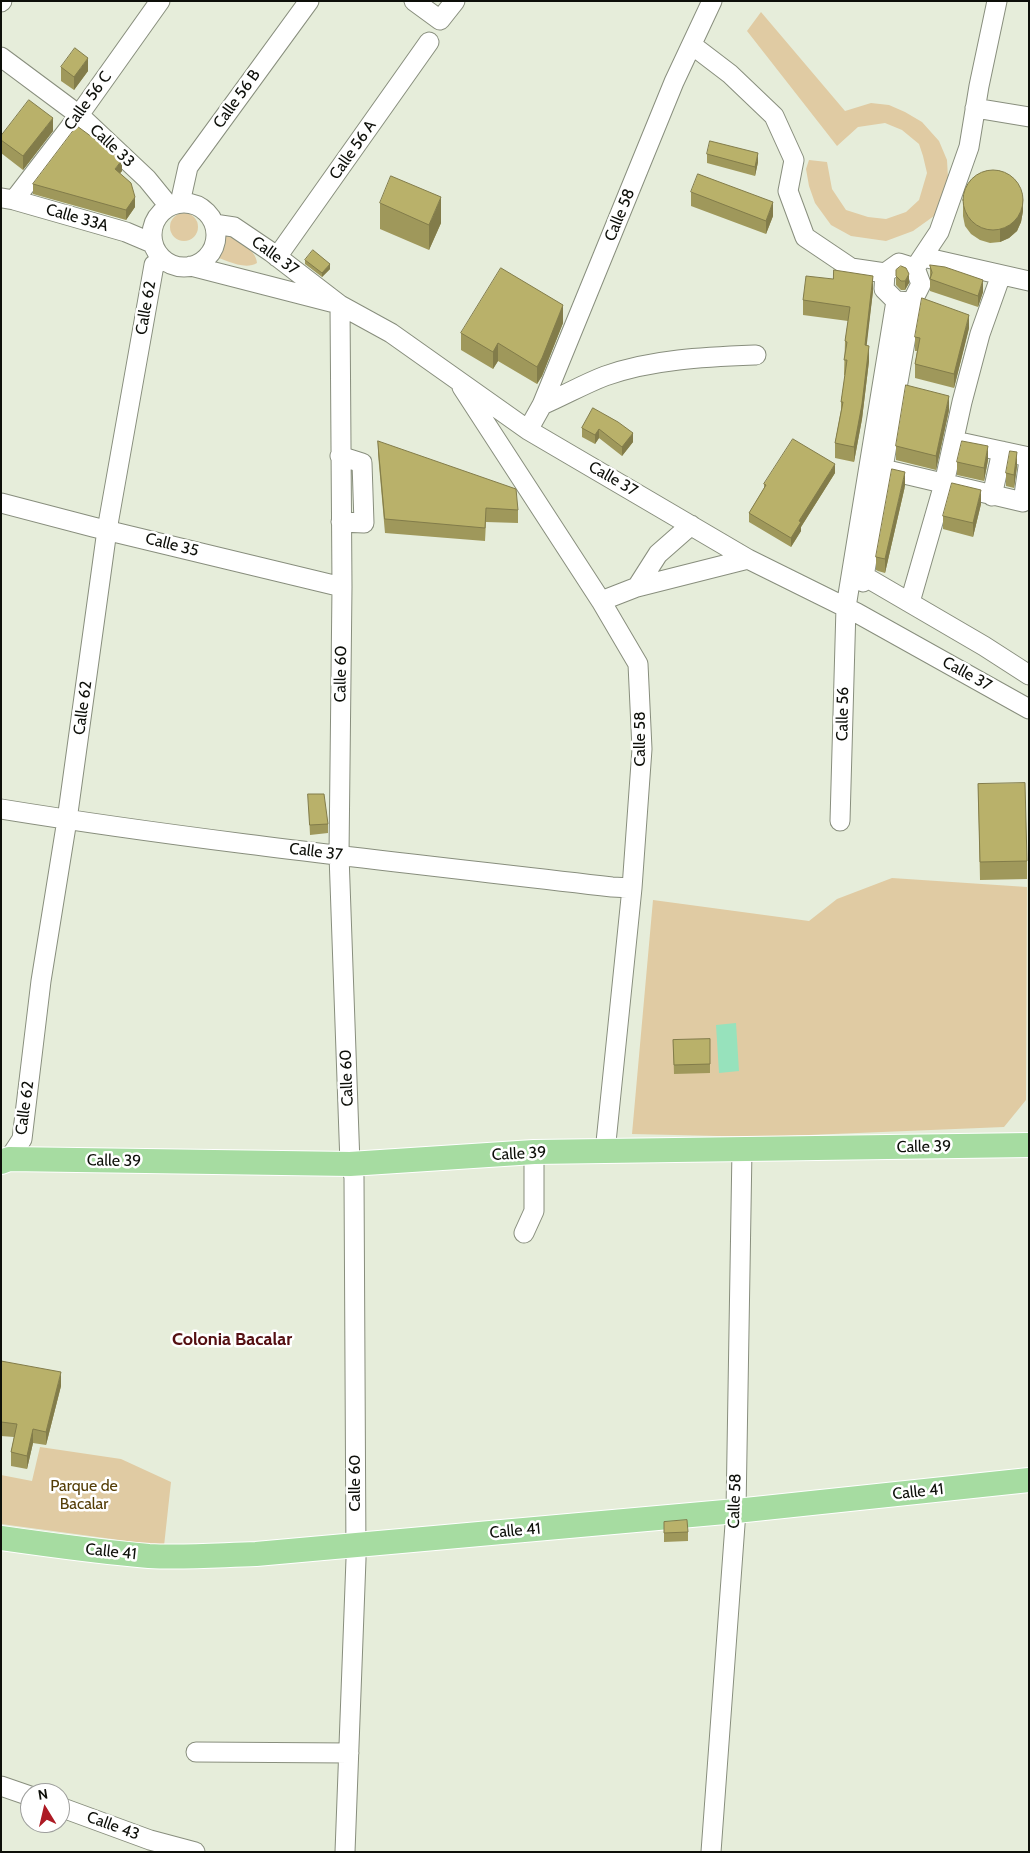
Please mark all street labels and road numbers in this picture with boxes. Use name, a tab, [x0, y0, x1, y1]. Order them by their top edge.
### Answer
street label: Calle 56 B	[209, 66, 265, 132]
street label: Calle 56 C	[60, 68, 116, 134]
street label: Calle 56 A	[326, 117, 380, 183]
street label: Calle 33	[86, 121, 138, 171]
street label: Calle 58	[601, 186, 639, 244]
street label: Calle 33A	[44, 200, 110, 236]
street label: Calle 37	[248, 233, 302, 279]
street label: Calle 62	[132, 280, 160, 336]
street label: Calle 37	[585, 457, 641, 501]
street label: Calle 35	[143, 529, 201, 561]
street label: Calle 60	[331, 645, 351, 703]
street label: Calle 37	[939, 653, 995, 695]
street label: Calle 62	[70, 680, 96, 736]
street label: Calle 56	[833, 687, 853, 741]
street label: Calle 58	[630, 711, 650, 767]
street label: Calle 37	[288, 839, 344, 865]
street label: Calle 60	[336, 1049, 358, 1107]
street label: Calle 62	[12, 1080, 38, 1136]
street label: Calle 39	[897, 1137, 951, 1157]
street label: Calle 39	[491, 1143, 547, 1165]
street label: Calle 39	[87, 1151, 141, 1171]
street label: Calle 60	[345, 1454, 365, 1512]
street label: Calle 58	[724, 1473, 746, 1529]
street label: Calle 41	[892, 1480, 944, 1504]
street label: Calle 41	[489, 1519, 541, 1543]
street label: Calle 41	[85, 1540, 137, 1564]
street label: Calle 43	[84, 1808, 142, 1844]

